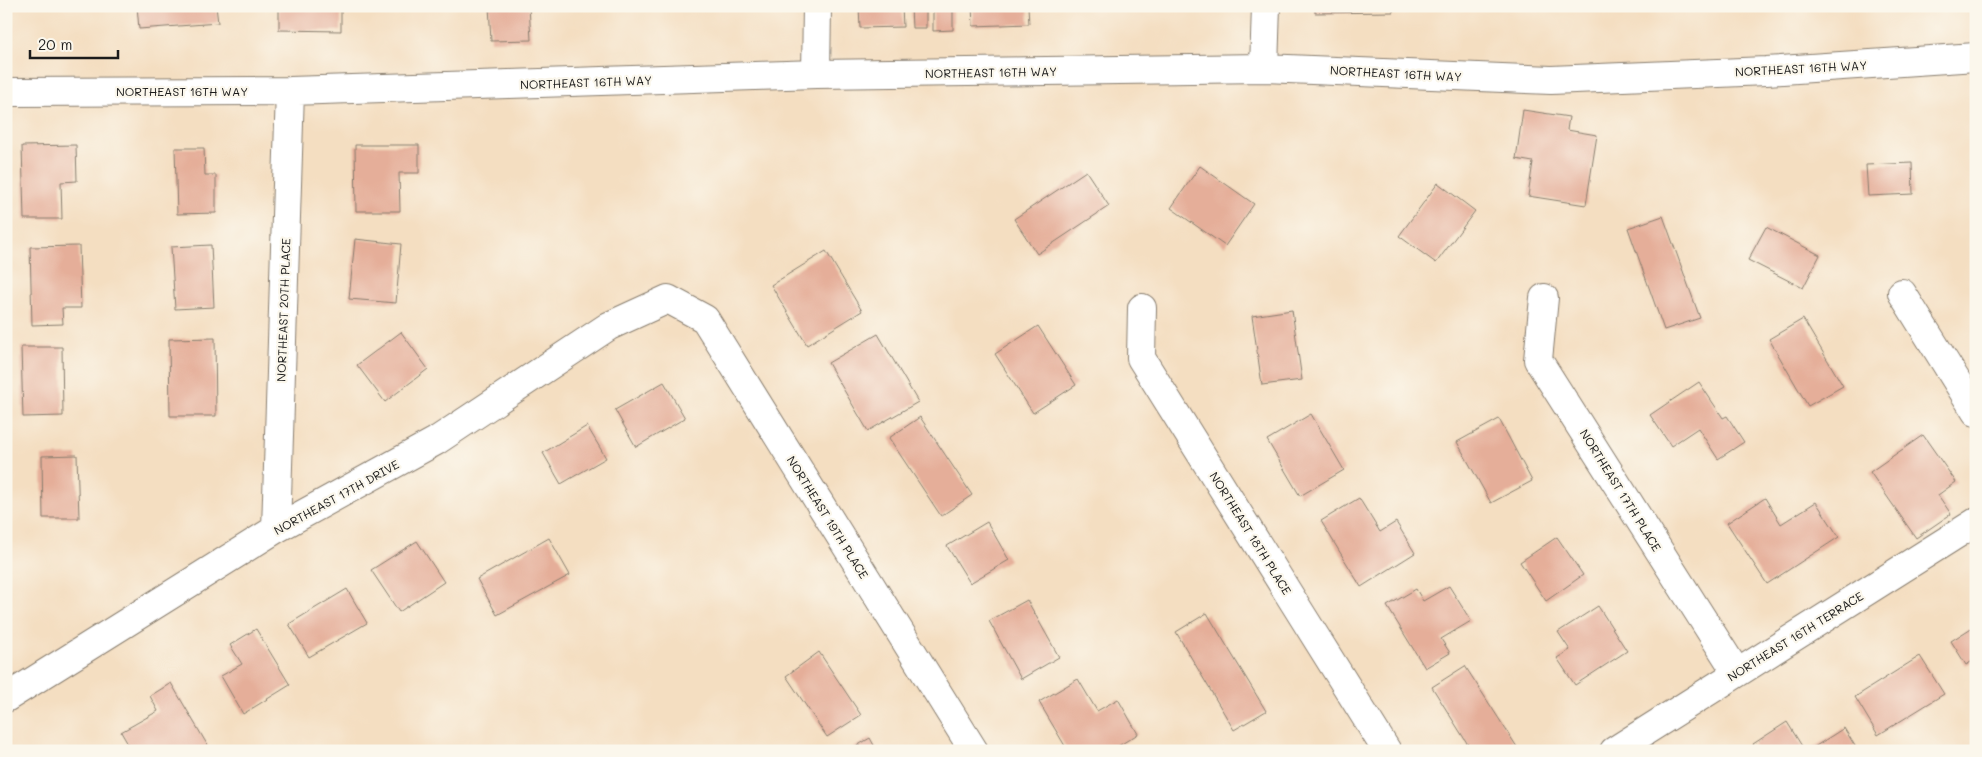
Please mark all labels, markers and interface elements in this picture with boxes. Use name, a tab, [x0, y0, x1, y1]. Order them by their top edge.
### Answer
scale bar	[30, 28, 118, 60]
text: 20 m	[38, 34, 72, 54]
street label: NORTHEAST 16TH WAY	[1735, 57, 1868, 79]
street label: NORTHEAST 16TH WAY	[1330, 62, 1463, 84]
street label: NORTHEAST 16TH WAY	[925, 63, 1057, 81]
street label: NORTHEAST 16TH WAY	[520, 72, 652, 92]
street label: NORTHEAST 16TH WAY	[116, 83, 248, 99]
street label: NORTHEAST 20TH PLACE	[272, 238, 294, 382]
street label: NORTHEAST 17TH PLACE	[1577, 426, 1665, 554]
street label: NORTHEAST 19TH PLACE	[784, 453, 872, 582]
street label: NORTHEAST 17TH DRIVE	[271, 456, 401, 538]
street label: NORTHEAST 18TH PLACE	[1207, 468, 1296, 598]
street label: NORTHEAST 16TH TERRACE	[1724, 587, 1866, 684]

